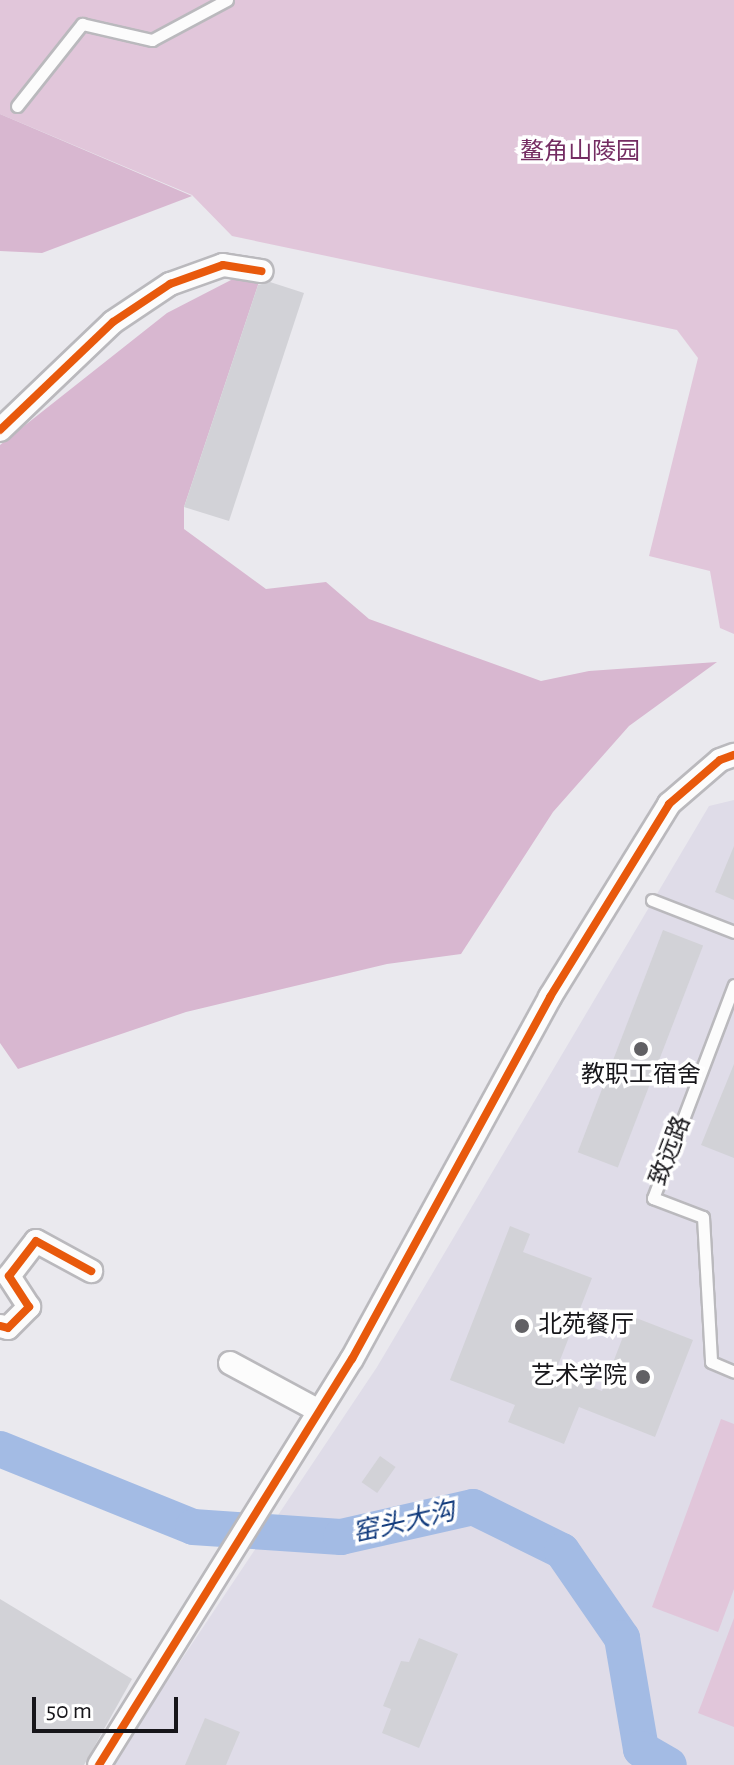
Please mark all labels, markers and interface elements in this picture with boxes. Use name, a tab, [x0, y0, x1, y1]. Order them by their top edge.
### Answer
park label: 鳌角山陵园	[520, 139, 640, 167]
marker: 教职工宿舍	[632, 1040, 650, 1058]
place label: 教职工宿舍	[581, 1062, 701, 1090]
street label: 致远路	[645, 1112, 697, 1190]
place label: 北苑餐厅	[538, 1312, 634, 1340]
marker: 北苑餐厅	[513, 1317, 531, 1335]
place label: 艺术学院	[531, 1363, 627, 1391]
marker: 艺术学院	[634, 1368, 652, 1386]
water label: 窑头大沟	[350, 1496, 458, 1550]
scale bar	[36, 1681, 182, 1731]
text: 50 m	[46, 1699, 92, 1723]

